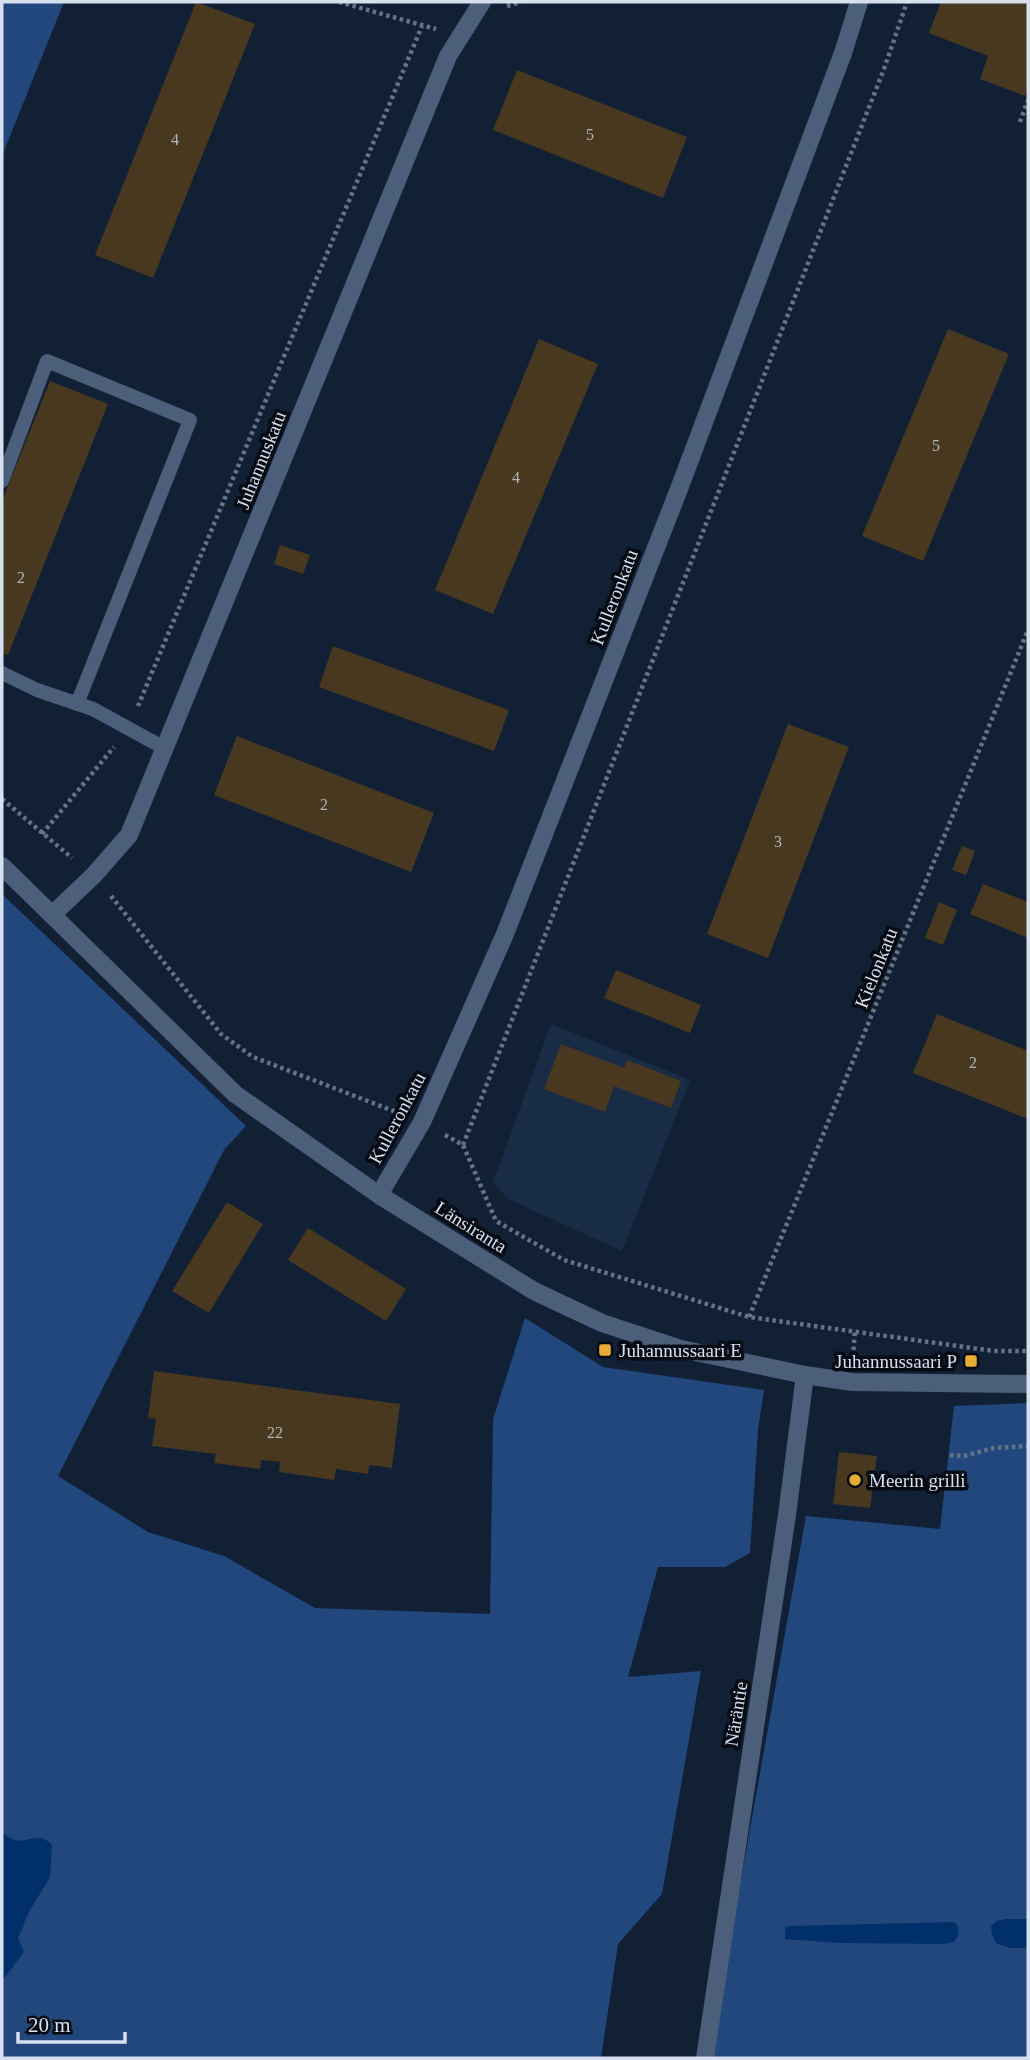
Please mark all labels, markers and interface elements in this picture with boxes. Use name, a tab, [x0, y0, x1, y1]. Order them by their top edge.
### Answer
house number: 5	[586, 126, 594, 143]
house number: 4	[171, 131, 179, 148]
street label: Juhannuskatu	[232, 408, 290, 512]
house number: 5	[932, 437, 940, 454]
house number: 4	[512, 469, 520, 486]
street label: Kulleronkatu	[586, 546, 642, 648]
house number: 2	[17, 569, 25, 586]
house number: 2	[320, 796, 328, 813]
house number: 3	[774, 833, 782, 850]
street label: Kielonkatu	[850, 924, 902, 1011]
house number: 2	[969, 1054, 977, 1071]
street label: Kulleronkatu	[364, 1068, 430, 1167]
street label: Länsiranta	[431, 1197, 511, 1257]
place label: Juhannussaari E	[619, 1340, 742, 1361]
marker: Juhannussaari E	[597, 1342, 613, 1358]
place label: Juhannussaari P	[835, 1351, 957, 1372]
marker: Juhannussaari P	[963, 1353, 979, 1369]
house number: 22	[267, 1424, 283, 1441]
place label: Meerin grilli	[869, 1470, 966, 1491]
marker: Meerin grilli	[847, 1472, 863, 1488]
street label: Näräntie	[721, 1680, 751, 1748]
scale bar	[18, 2000, 124, 2044]
text: 20 m	[28, 2013, 71, 2037]

